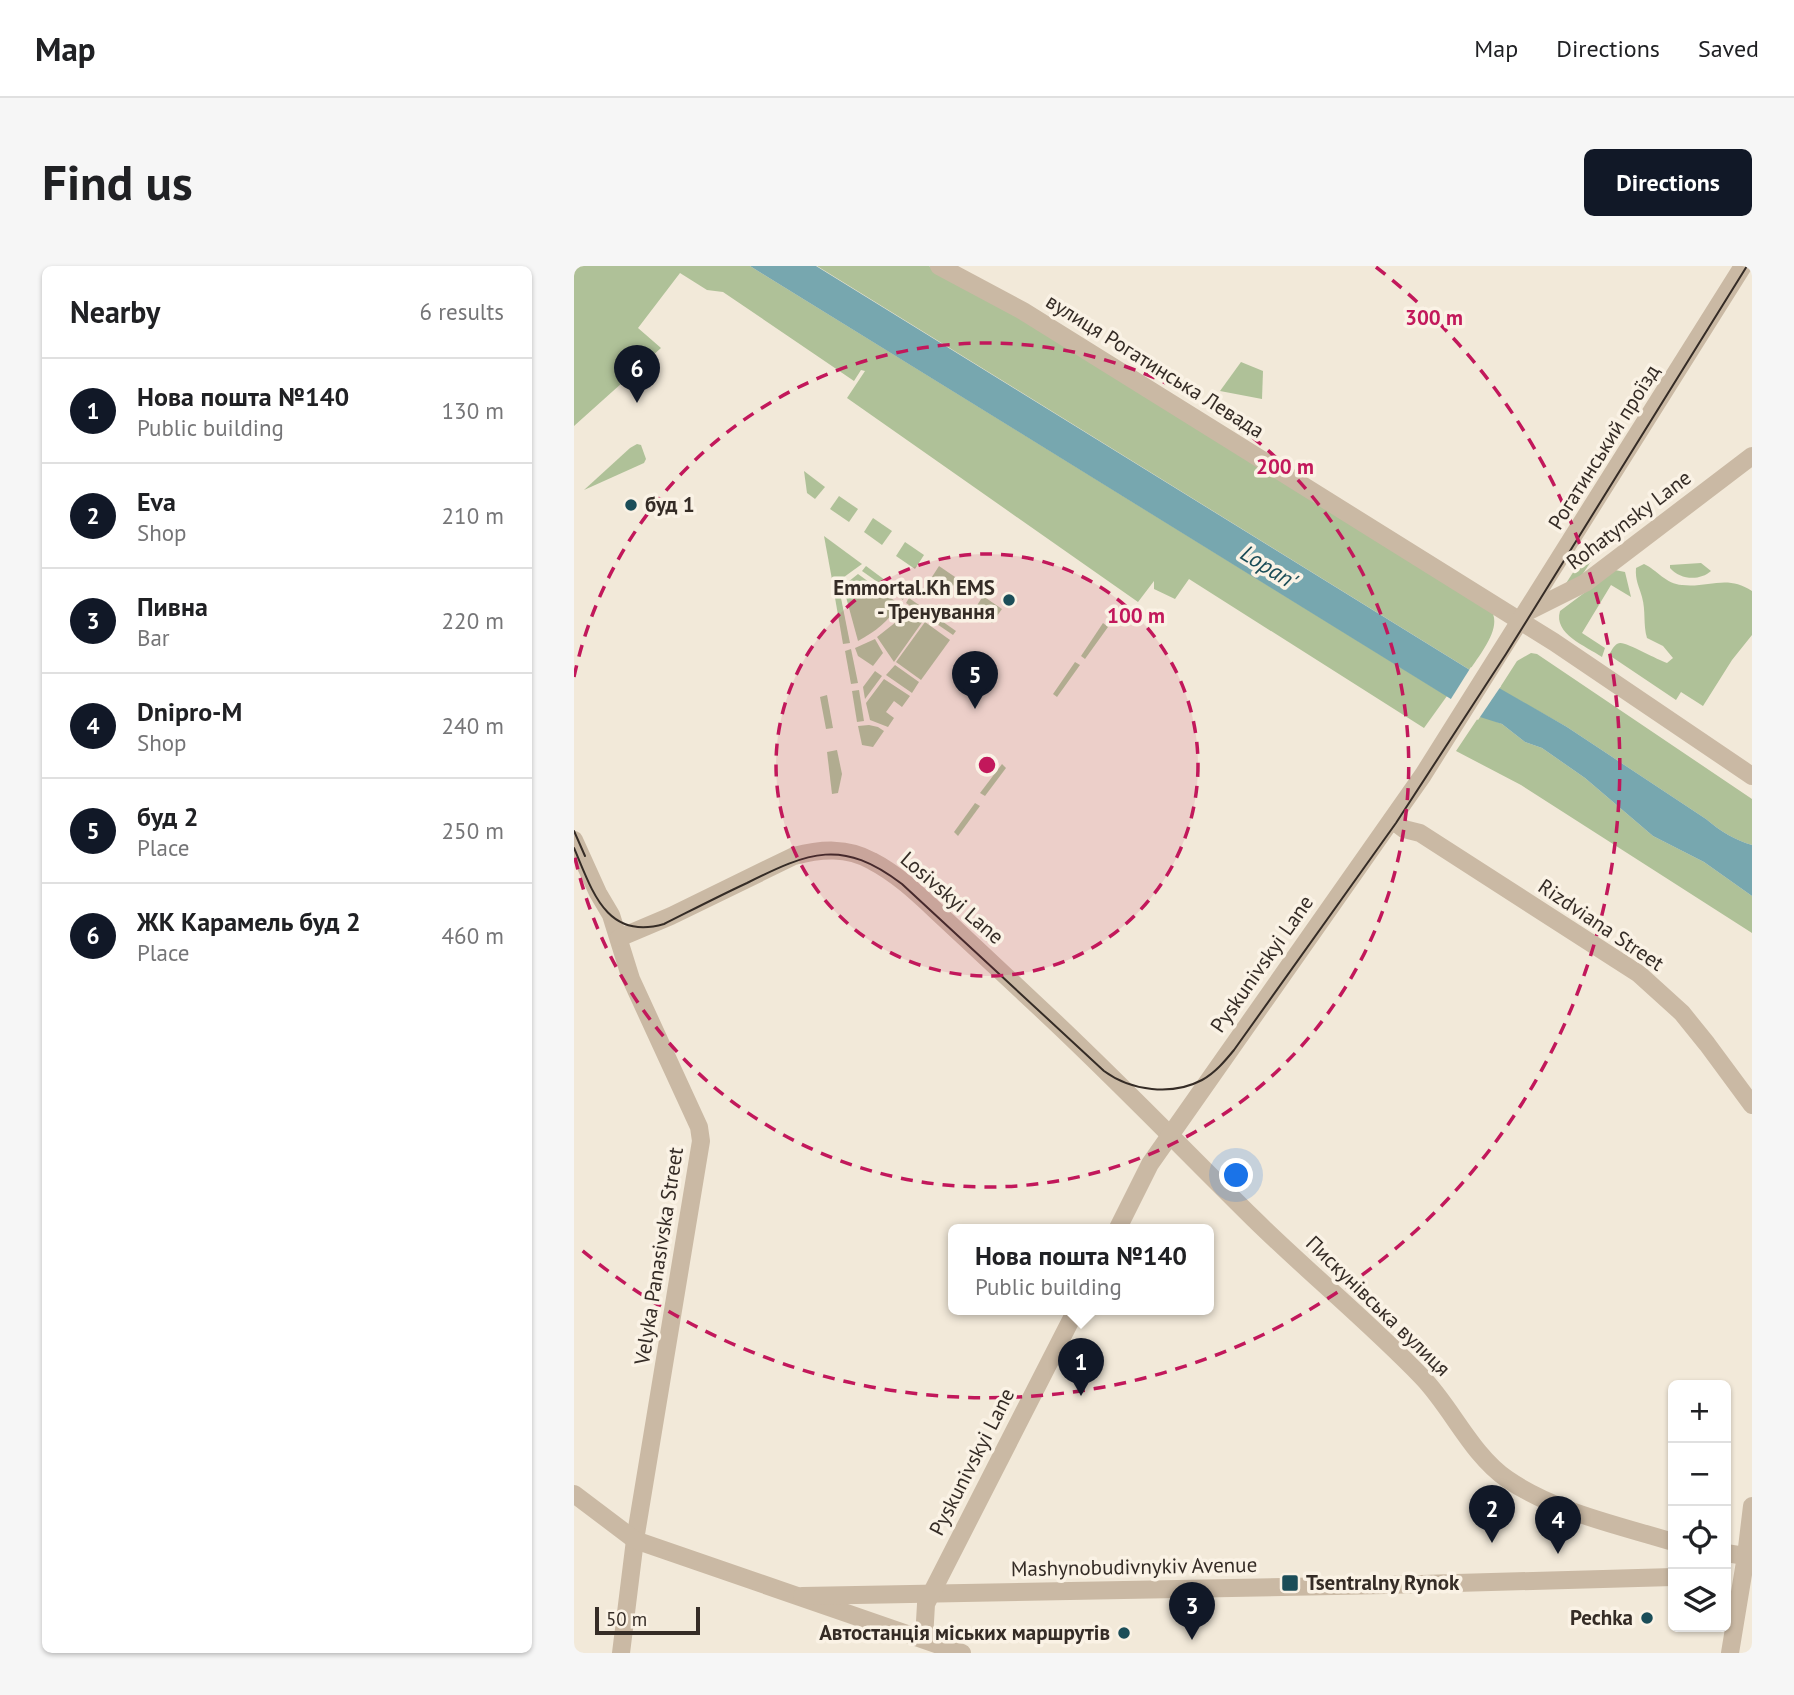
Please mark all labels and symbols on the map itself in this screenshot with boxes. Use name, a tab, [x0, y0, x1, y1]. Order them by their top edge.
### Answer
street label: вулиця Рогатинська Левада	[1041, 287, 1269, 444]
text: 300 m	[1405, 304, 1463, 331]
pin: 6	[614, 345, 660, 403]
street label: Рогатинський проїзд	[1542, 359, 1665, 534]
text: 200 m	[1256, 453, 1314, 480]
street label: Rohatynsky Lane	[1561, 464, 1696, 575]
place label: буд 1	[645, 491, 695, 518]
marker: буд 1	[623, 497, 639, 513]
water label: Lopan'	[1235, 538, 1303, 595]
place label: Emmortal.Kh EMS - Тренування	[833, 574, 995, 625]
marker: Emmortal.Kh EMS - Тренування	[1001, 592, 1017, 608]
text: 100 m	[1107, 602, 1165, 629]
pin: 5	[952, 651, 998, 709]
centre of rings	[975, 753, 999, 777]
street label: Losivskyi Lane	[895, 845, 1010, 950]
street label: Rizdviana Street	[1533, 873, 1669, 977]
street label: Pyskunivskyi Lane	[1204, 890, 1319, 1038]
street label: Velyka Panasivska Street	[628, 1145, 689, 1368]
your location	[1219, 1158, 1253, 1192]
street label: Пискунівська вулиця	[1300, 1230, 1456, 1382]
pin: 1	[1058, 1338, 1104, 1396]
street label: Pyskunivskyi Lane	[923, 1384, 1020, 1540]
pin: 2	[1469, 1485, 1515, 1543]
pin: 4	[1535, 1496, 1581, 1554]
street label: Mashynobudivnykiv Avenue	[1011, 1551, 1257, 1582]
place label: Tsentralny Rynok	[1306, 1569, 1460, 1596]
marker: Tsentralny Rynok	[1280, 1573, 1300, 1593]
pin: 3	[1169, 1582, 1215, 1640]
scale bar	[595, 1604, 700, 1636]
place label: Pechka	[1570, 1604, 1633, 1631]
marker: Pechka	[1639, 1610, 1655, 1626]
place label: Автостанція міських маршрутів	[819, 1619, 1110, 1646]
marker: Автостанція міських маршрутів	[1116, 1625, 1132, 1641]

